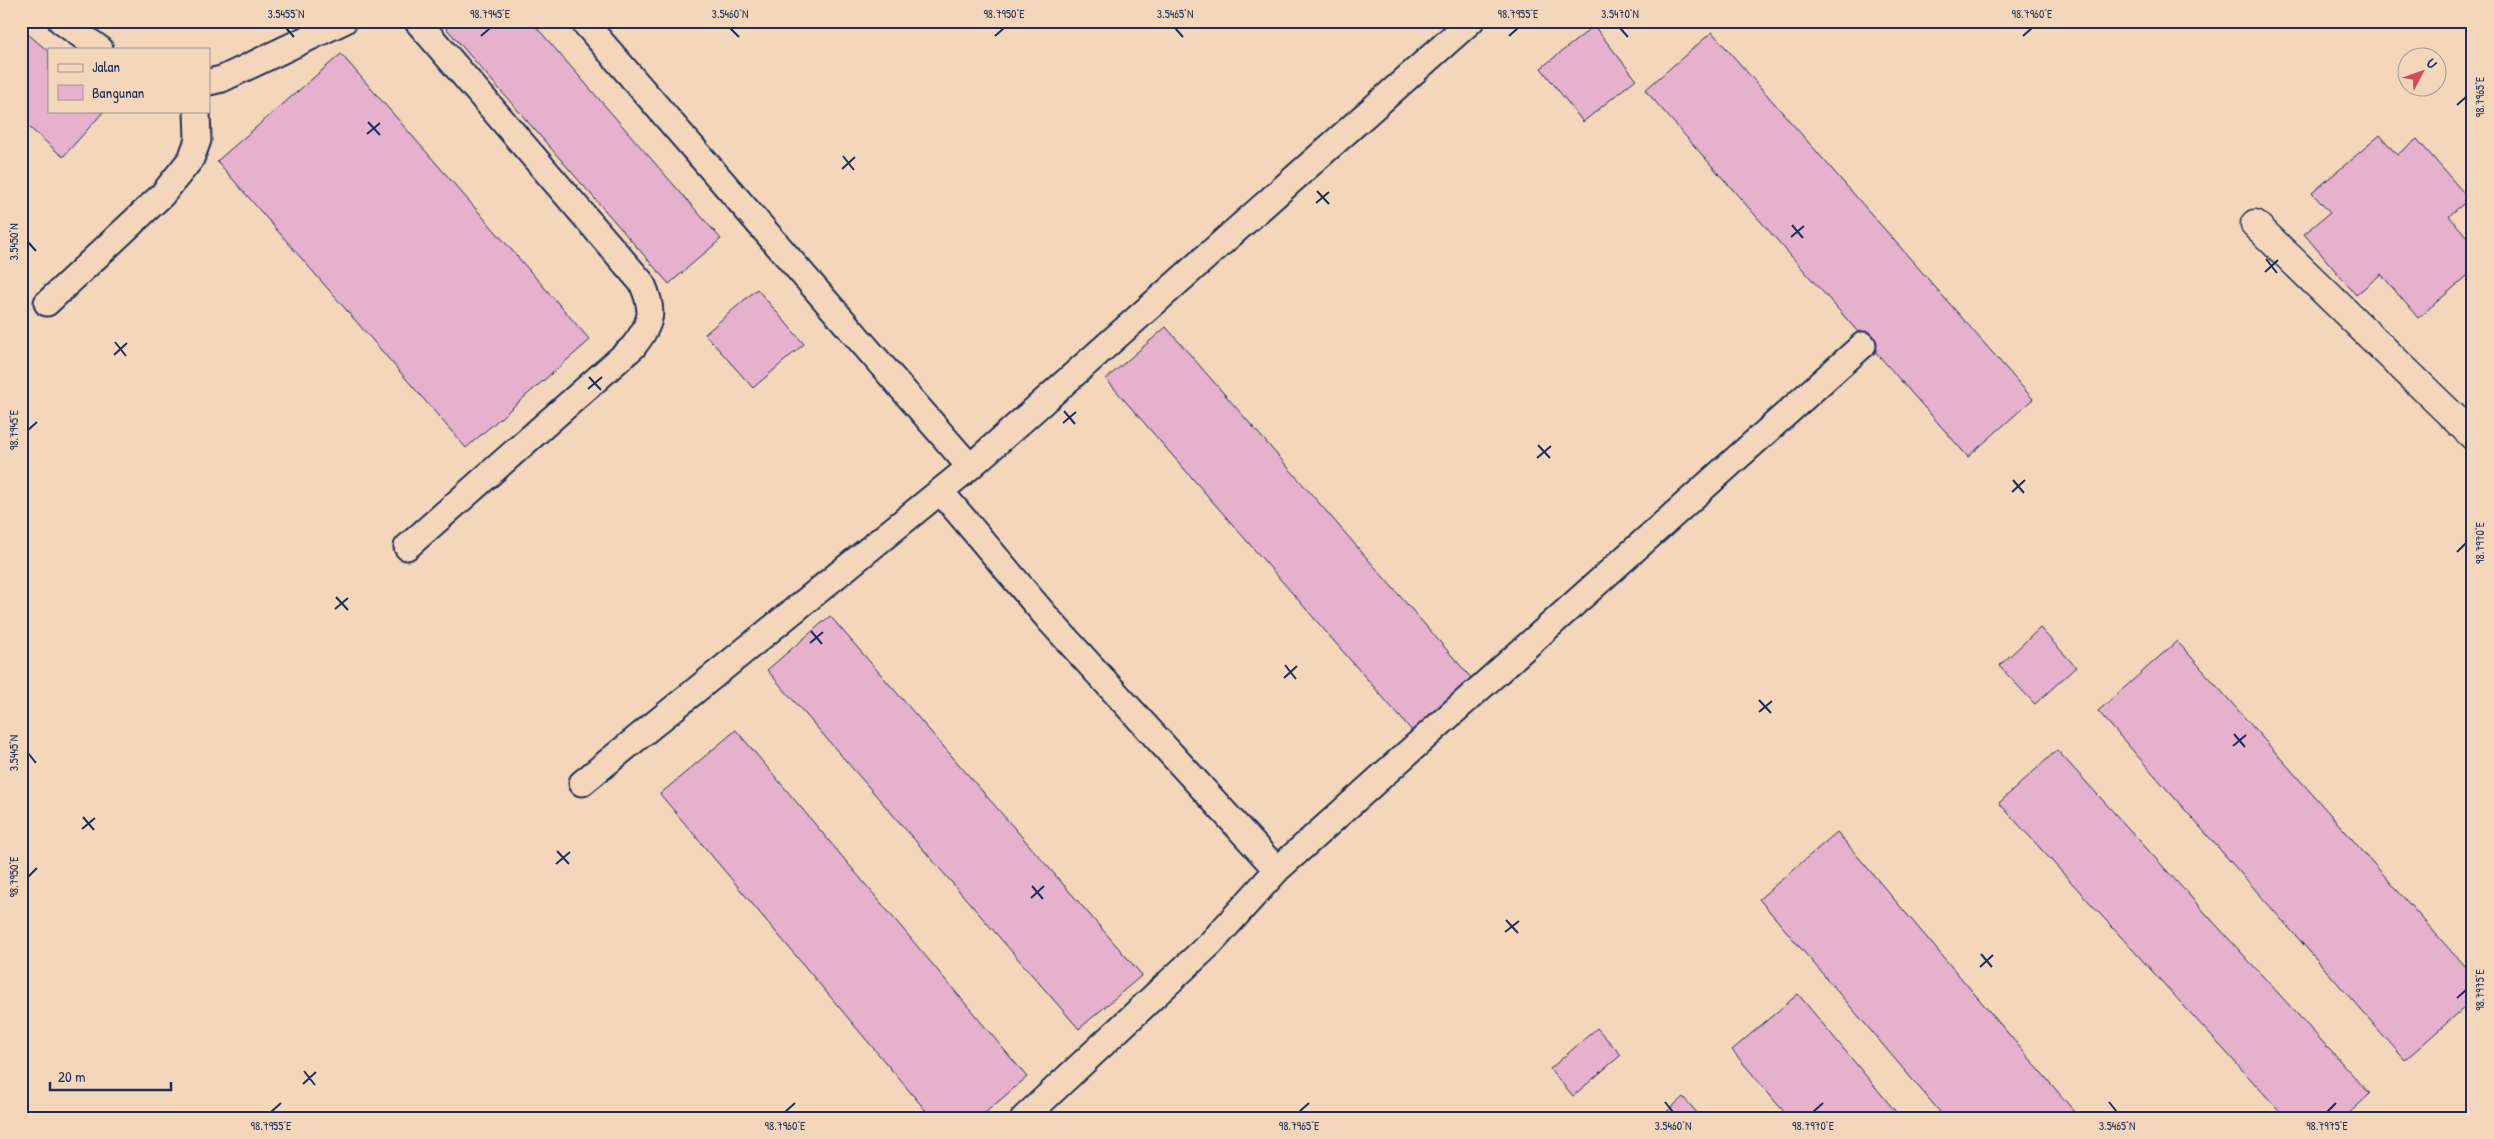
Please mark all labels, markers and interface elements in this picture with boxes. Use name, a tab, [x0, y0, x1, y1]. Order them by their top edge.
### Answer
text: 3.5455°N	[268, 5, 304, 22]
text: 98.7945°E	[470, 5, 511, 22]
text: 3.5460°N	[712, 5, 748, 22]
text: 98.7950°E	[983, 5, 1025, 22]
text: 3.5465°N	[1157, 5, 1193, 22]
text: 98.7955°E	[1498, 5, 1539, 22]
text: 3.5470°N	[1601, 5, 1639, 22]
text: 98.7960°E	[2012, 5, 2053, 22]
legend	[48, 48, 210, 112]
north arrow	[2396, 48, 2446, 98]
text: U	[2422, 54, 2442, 73]
text: Jalan	[92, 56, 120, 77]
text: 98.7965°E	[2471, 76, 2488, 117]
text: Bangunan	[92, 82, 145, 103]
text: 3.5450°N	[5, 223, 22, 261]
text: 98.7945°E	[5, 409, 22, 450]
text: 98.7970°E	[2471, 521, 2488, 564]
text: 3.5445°N	[5, 735, 22, 771]
text: 98.7950°E	[5, 856, 22, 898]
text: 98.7975°E	[2471, 969, 2488, 1011]
scale bar	[50, 1059, 171, 1091]
text: 20 m	[58, 1066, 85, 1087]
text: 98.7955°E	[251, 1117, 292, 1134]
text: 98.7960°E	[765, 1117, 806, 1134]
text: 98.7965°E	[1279, 1117, 1320, 1134]
text: 3.5460°N	[1655, 1117, 1691, 1134]
text: 98.7970°E	[1792, 1117, 1835, 1134]
text: 3.5465°N	[2099, 1117, 2135, 1134]
text: 98.7975°E	[2306, 1117, 2348, 1134]

